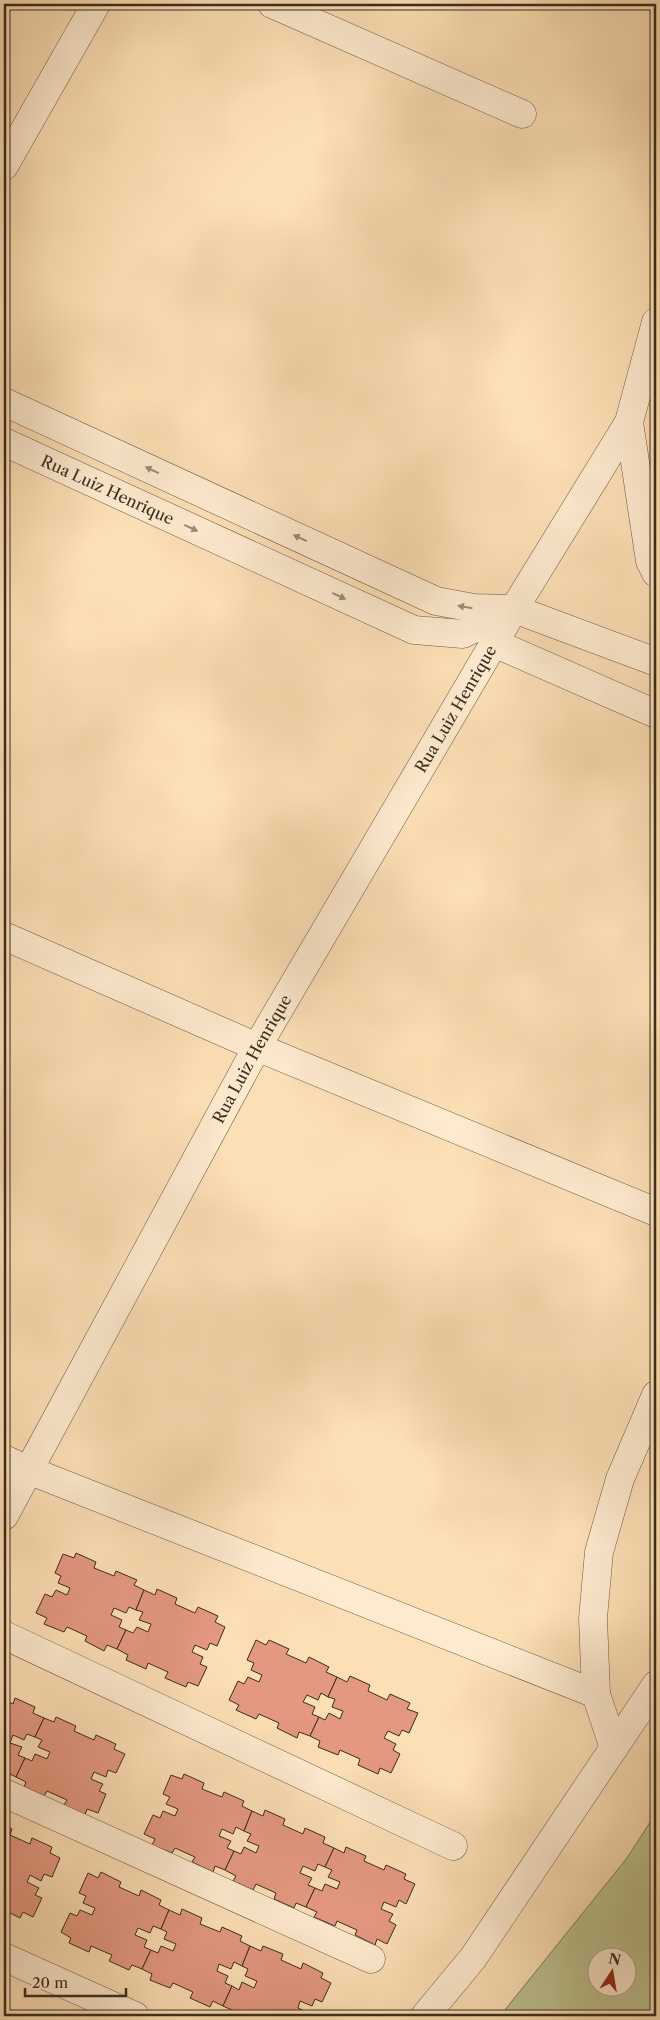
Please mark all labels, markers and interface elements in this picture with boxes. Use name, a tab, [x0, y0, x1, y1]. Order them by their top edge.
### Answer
street label: Rua Luiz Henrique	[38, 450, 177, 529]
one-way arrow	[145, 466, 159, 474]
one-way arrow	[184, 525, 198, 533]
one-way arrow	[292, 534, 307, 543]
one-way arrow	[332, 593, 346, 601]
one-way arrow	[457, 602, 473, 610]
street label: Rua Luiz Henrique	[410, 641, 501, 776]
street label: Rua Luiz Henrique	[208, 991, 296, 1127]
north arrow	[588, 1948, 638, 1998]
text: N	[607, 1949, 623, 1969]
scale bar	[25, 1965, 126, 1997]
text: 20 m	[32, 1973, 68, 1992]

